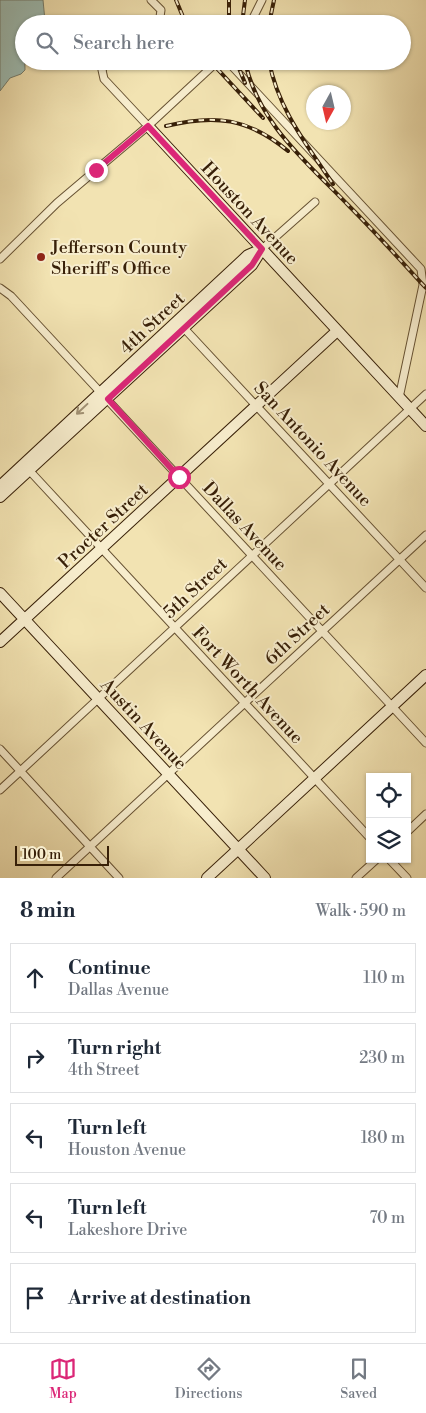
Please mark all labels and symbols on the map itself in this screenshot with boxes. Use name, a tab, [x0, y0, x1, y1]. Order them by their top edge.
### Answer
north arrow	[306, 85, 351, 130]
street label: Houston Avenue	[196, 157, 303, 270]
route end	[85, 159, 108, 182]
place label: Jefferson County Sheriff's Office	[50, 236, 187, 280]
marker: Jefferson County Sheriff's Office	[35, 251, 47, 263]
street label: 4th Street	[115, 287, 190, 359]
street label: San Antonio Avenue	[249, 377, 377, 512]
one-way arrow	[76, 403, 89, 415]
route start	[168, 466, 191, 489]
street label: Dallas Avenue	[197, 477, 292, 576]
street label: Procter Street	[54, 478, 154, 574]
street label: 5th Street	[158, 552, 233, 624]
street label: 6th Street	[260, 598, 335, 670]
street label: Fort Worth Avenue	[187, 622, 308, 749]
street label: Austin Avenue	[95, 673, 192, 775]
scale bar	[15, 843, 109, 866]

